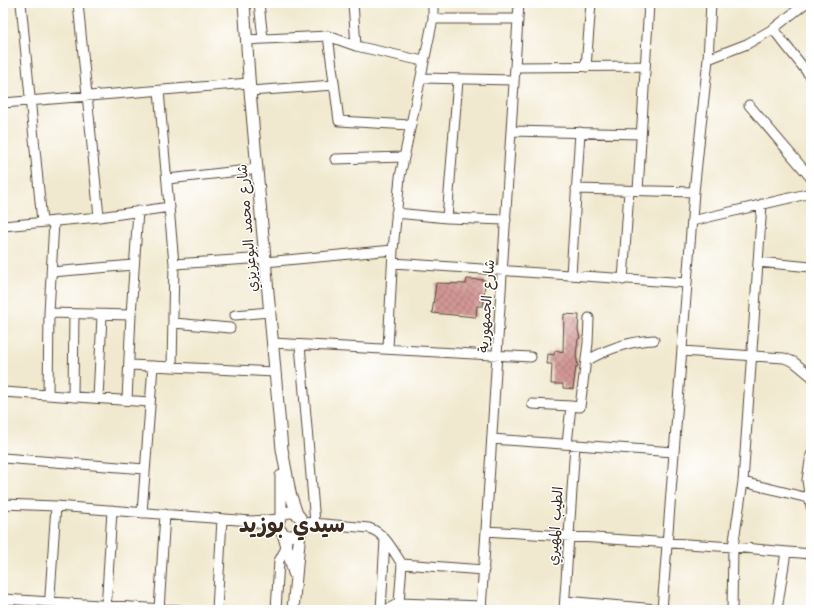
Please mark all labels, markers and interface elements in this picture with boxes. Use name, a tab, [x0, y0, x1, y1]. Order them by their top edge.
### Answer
street label: شارع محمد البوعزيزي	[232, 163, 264, 293]
street label: شارع الجمهورية	[474, 259, 500, 353]
street label: الطيب المهيري	[543, 486, 569, 566]
district label: سيدي بوزيد	[239, 510, 345, 541]

